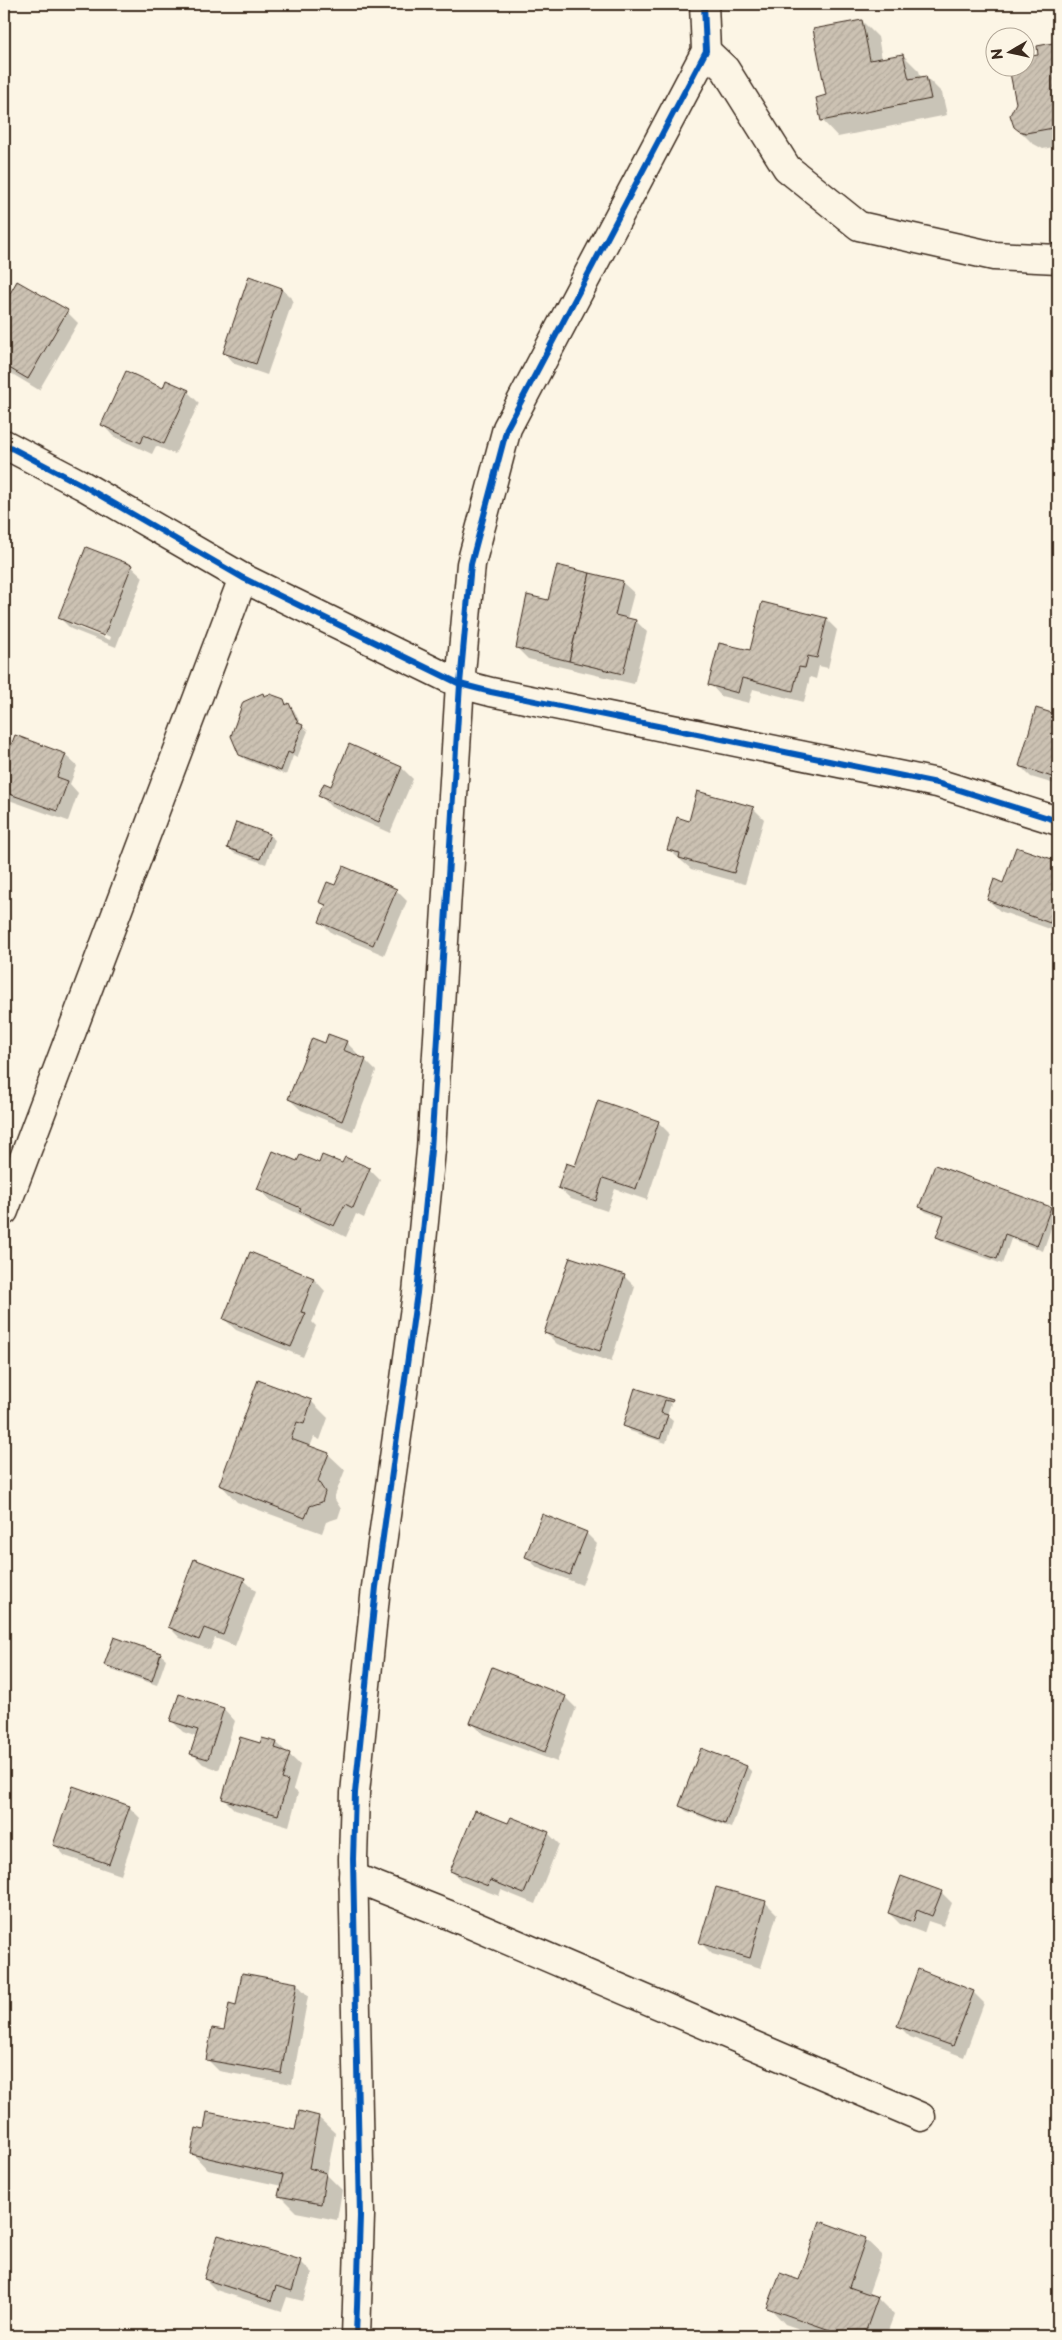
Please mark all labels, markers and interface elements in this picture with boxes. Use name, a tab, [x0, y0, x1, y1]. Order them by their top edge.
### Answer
north arrow	[984, 28, 1034, 78]
text: N	[985, 47, 1008, 61]

